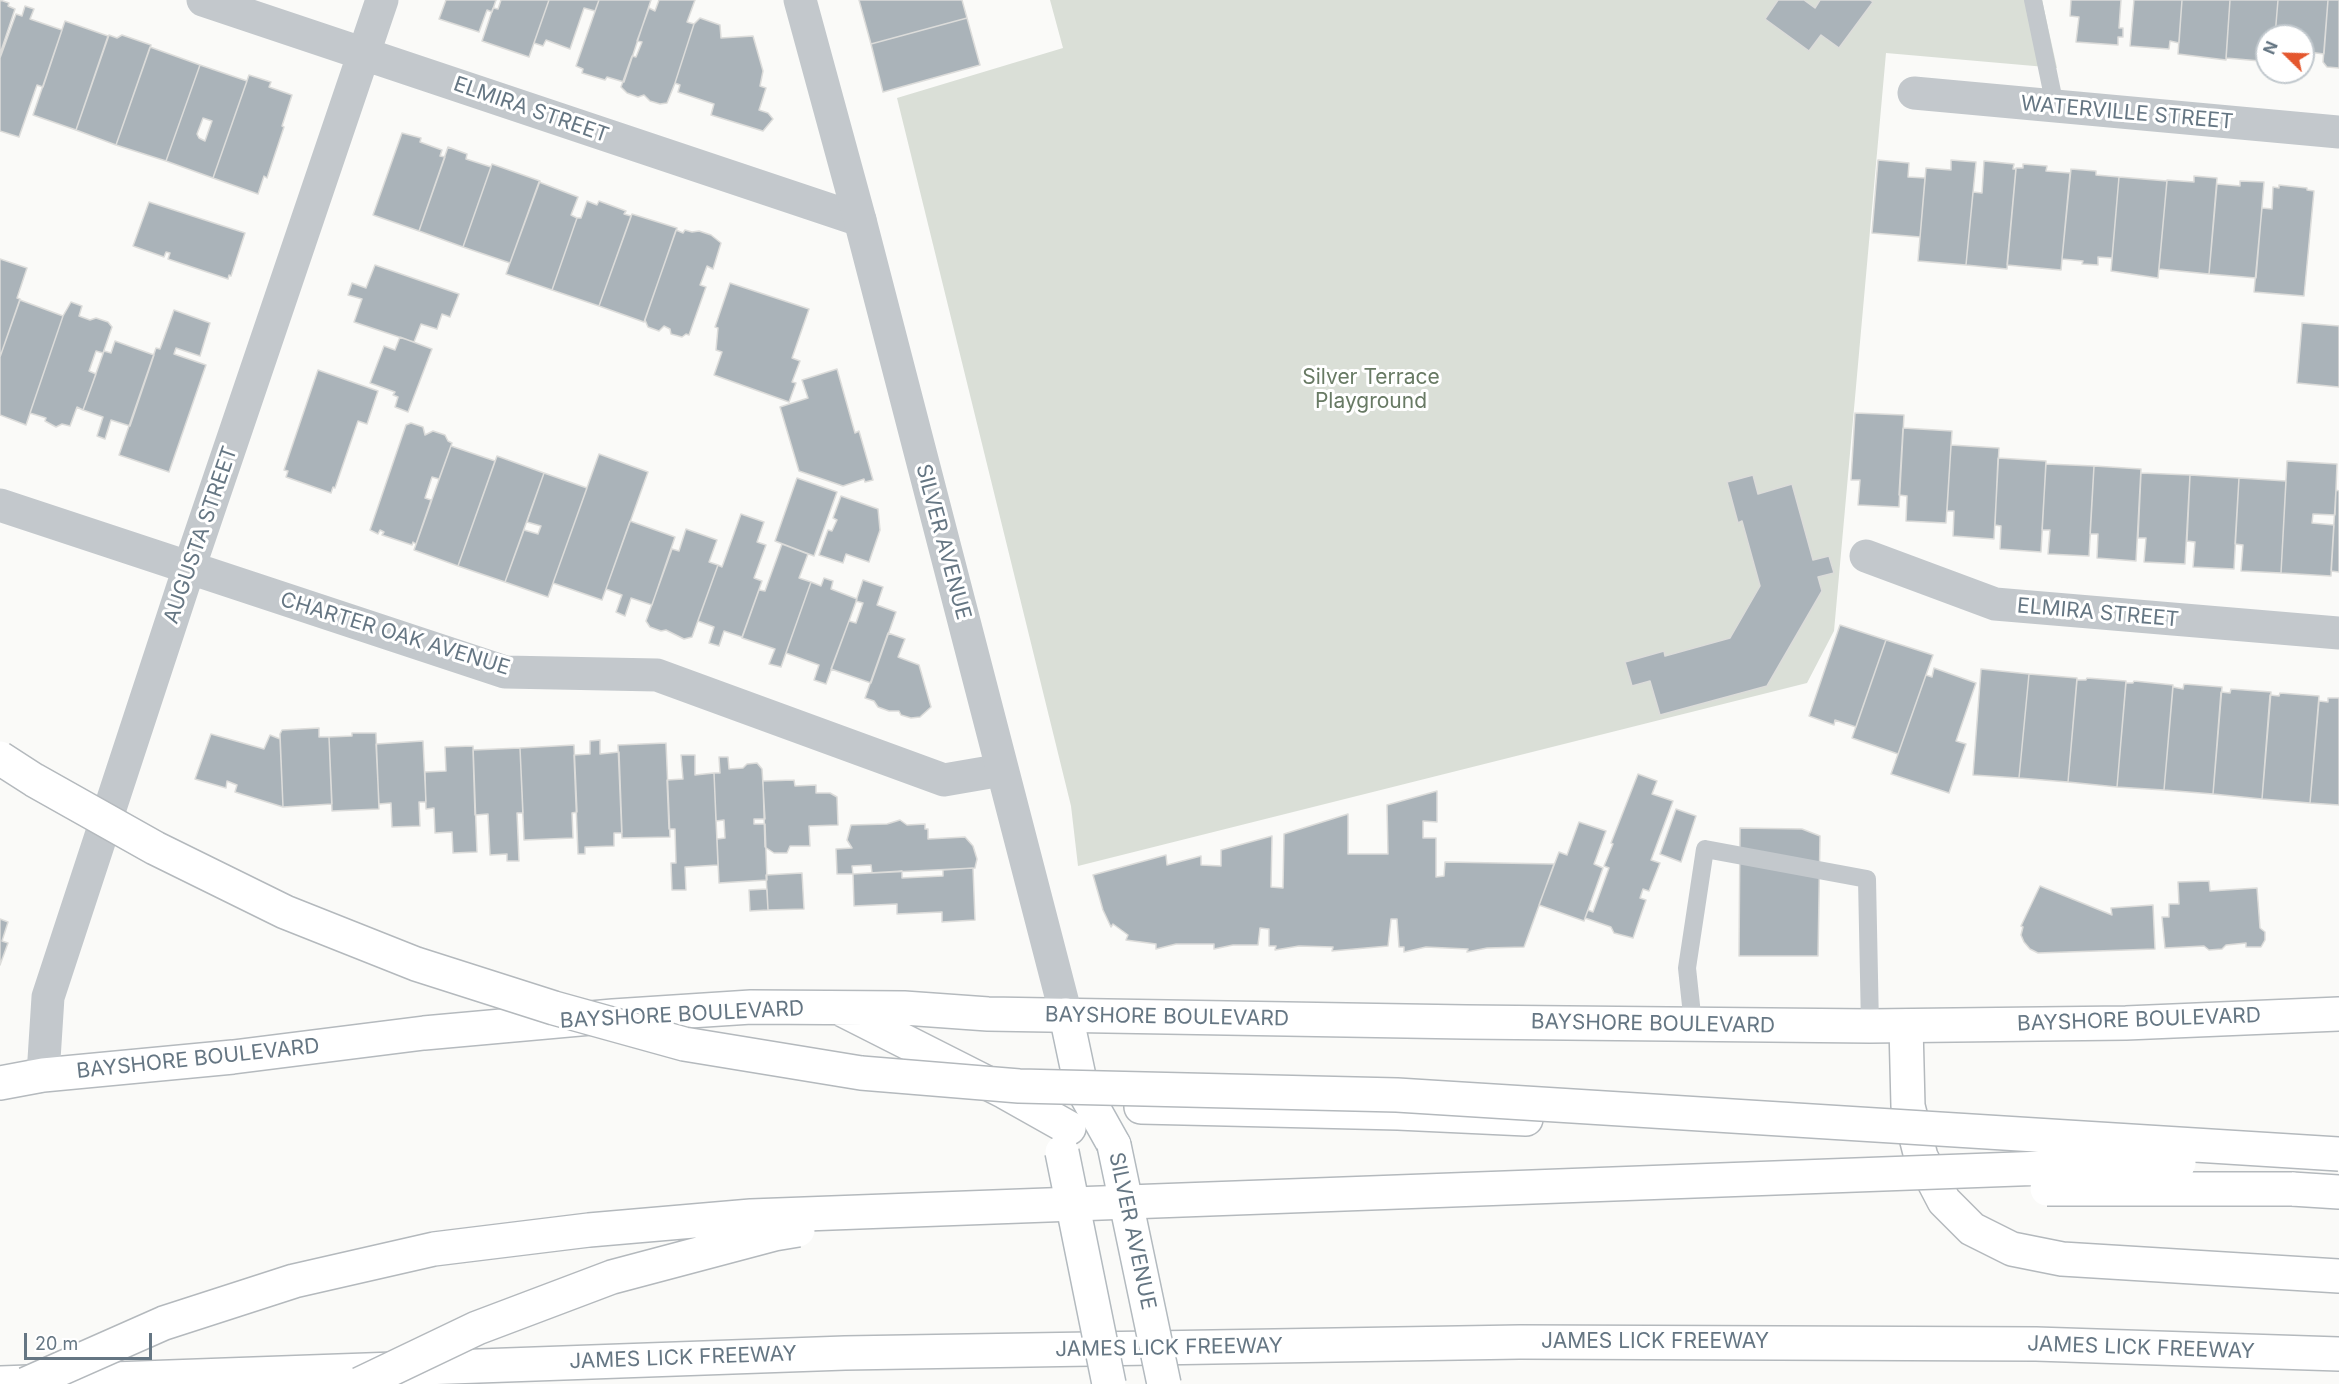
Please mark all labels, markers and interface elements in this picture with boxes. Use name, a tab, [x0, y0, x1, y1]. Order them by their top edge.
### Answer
north arrow	[2255, 24, 2315, 84]
text: N	[2259, 38, 2282, 57]
street label: ELMIRA STREET	[450, 72, 612, 148]
street label: WATERVILLE STREET	[2020, 91, 2234, 135]
park label: Silver Terrace Playground	[1302, 365, 1440, 415]
street label: AUGUSTA STREET	[159, 443, 243, 627]
street label: SILVER AVENUE	[910, 461, 976, 623]
street label: CHARTER OAK AVENUE	[277, 587, 513, 681]
street label: ELMIRA STREET	[2016, 593, 2180, 633]
street label: BAYSHORE BOULEVARD	[559, 996, 805, 1034]
street label: BAYSHORE BOULEVARD	[1045, 1002, 1289, 1032]
street label: BAYSHORE BOULEVARD	[2017, 1003, 2261, 1037]
street label: BAYSHORE BOULEVARD	[1531, 1009, 1775, 1039]
street label: BAYSHORE BOULEVARD	[75, 1034, 321, 1084]
street label: SILVER AVENUE	[1103, 1150, 1161, 1312]
scale bar	[27, 1321, 154, 1359]
street label: JAMES LICK FREEWAY	[1541, 1329, 1769, 1355]
street label: JAMES LICK FREEWAY	[2027, 1331, 2255, 1365]
text: 20 m	[35, 1333, 78, 1354]
street label: JAMES LICK FREEWAY	[1055, 1333, 1283, 1363]
street label: JAMES LICK FREEWAY	[569, 1341, 797, 1375]

